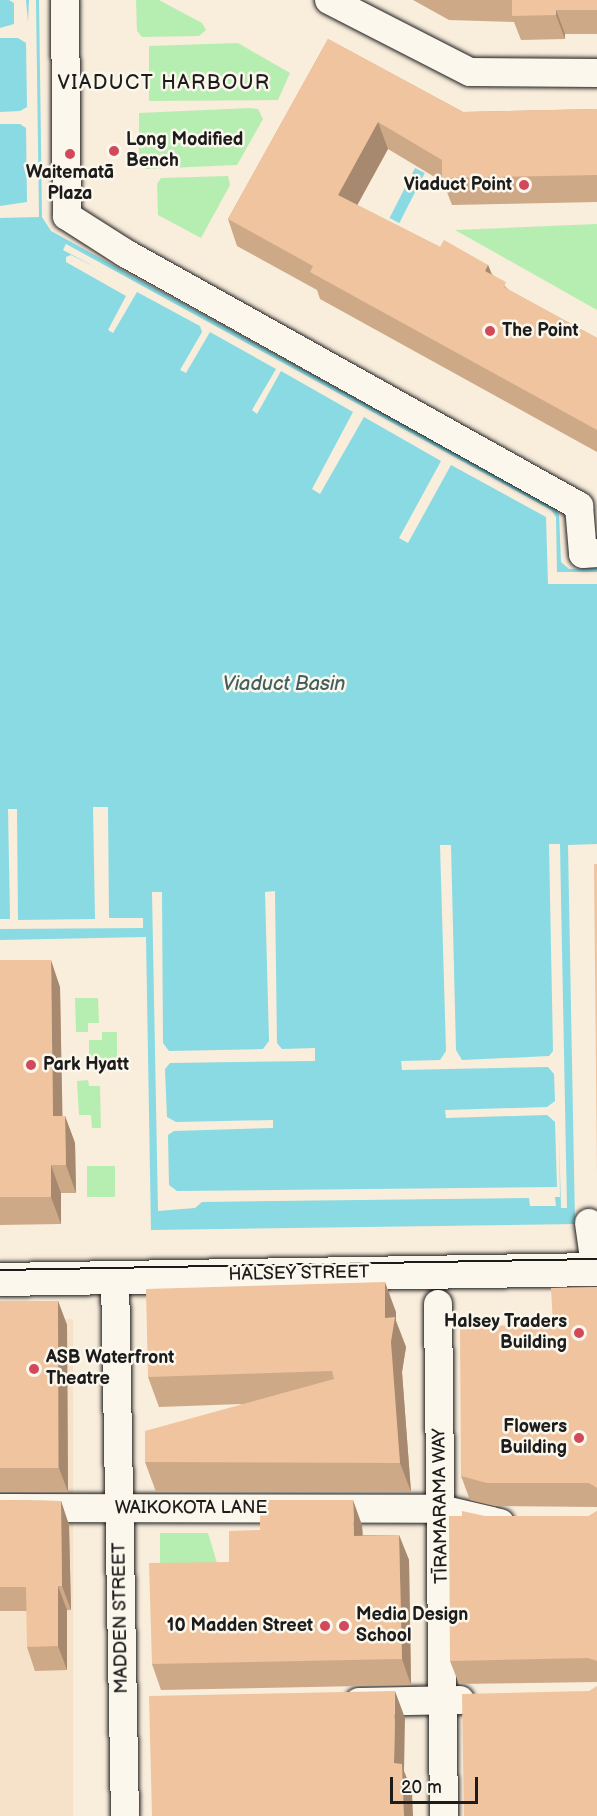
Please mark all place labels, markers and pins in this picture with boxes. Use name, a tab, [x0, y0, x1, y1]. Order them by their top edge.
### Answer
place label: Long Modified Bench	[126, 130, 243, 172]
marker: Long Modified Bench	[107, 144, 121, 158]
marker: Waitematā Plaza	[63, 147, 77, 161]
place label: Waitematā Plaza	[26, 163, 114, 206]
place label: Viaduct Point	[404, 174, 512, 196]
marker: Viaduct Point	[517, 178, 531, 192]
place label: The Point	[502, 320, 578, 342]
marker: The Point	[483, 324, 497, 338]
place label: Park Hyatt	[43, 1054, 129, 1076]
marker: Park Hyatt	[24, 1058, 38, 1072]
place label: Halsey Traders Building	[443, 1312, 567, 1354]
marker: Halsey Traders Building	[572, 1326, 586, 1340]
place label: ASB Waterfront Theatre	[46, 1348, 174, 1390]
marker: ASB Waterfront Theatre	[27, 1362, 41, 1376]
place label: Flowers Building	[500, 1417, 567, 1460]
marker: Flowers Building	[572, 1431, 586, 1445]
place label: Media Design School	[356, 1605, 468, 1648]
place label: 10 Madden Street	[167, 1615, 313, 1637]
marker: 10 Madden Street	[318, 1619, 332, 1633]
marker: Media Design School	[337, 1619, 351, 1633]

